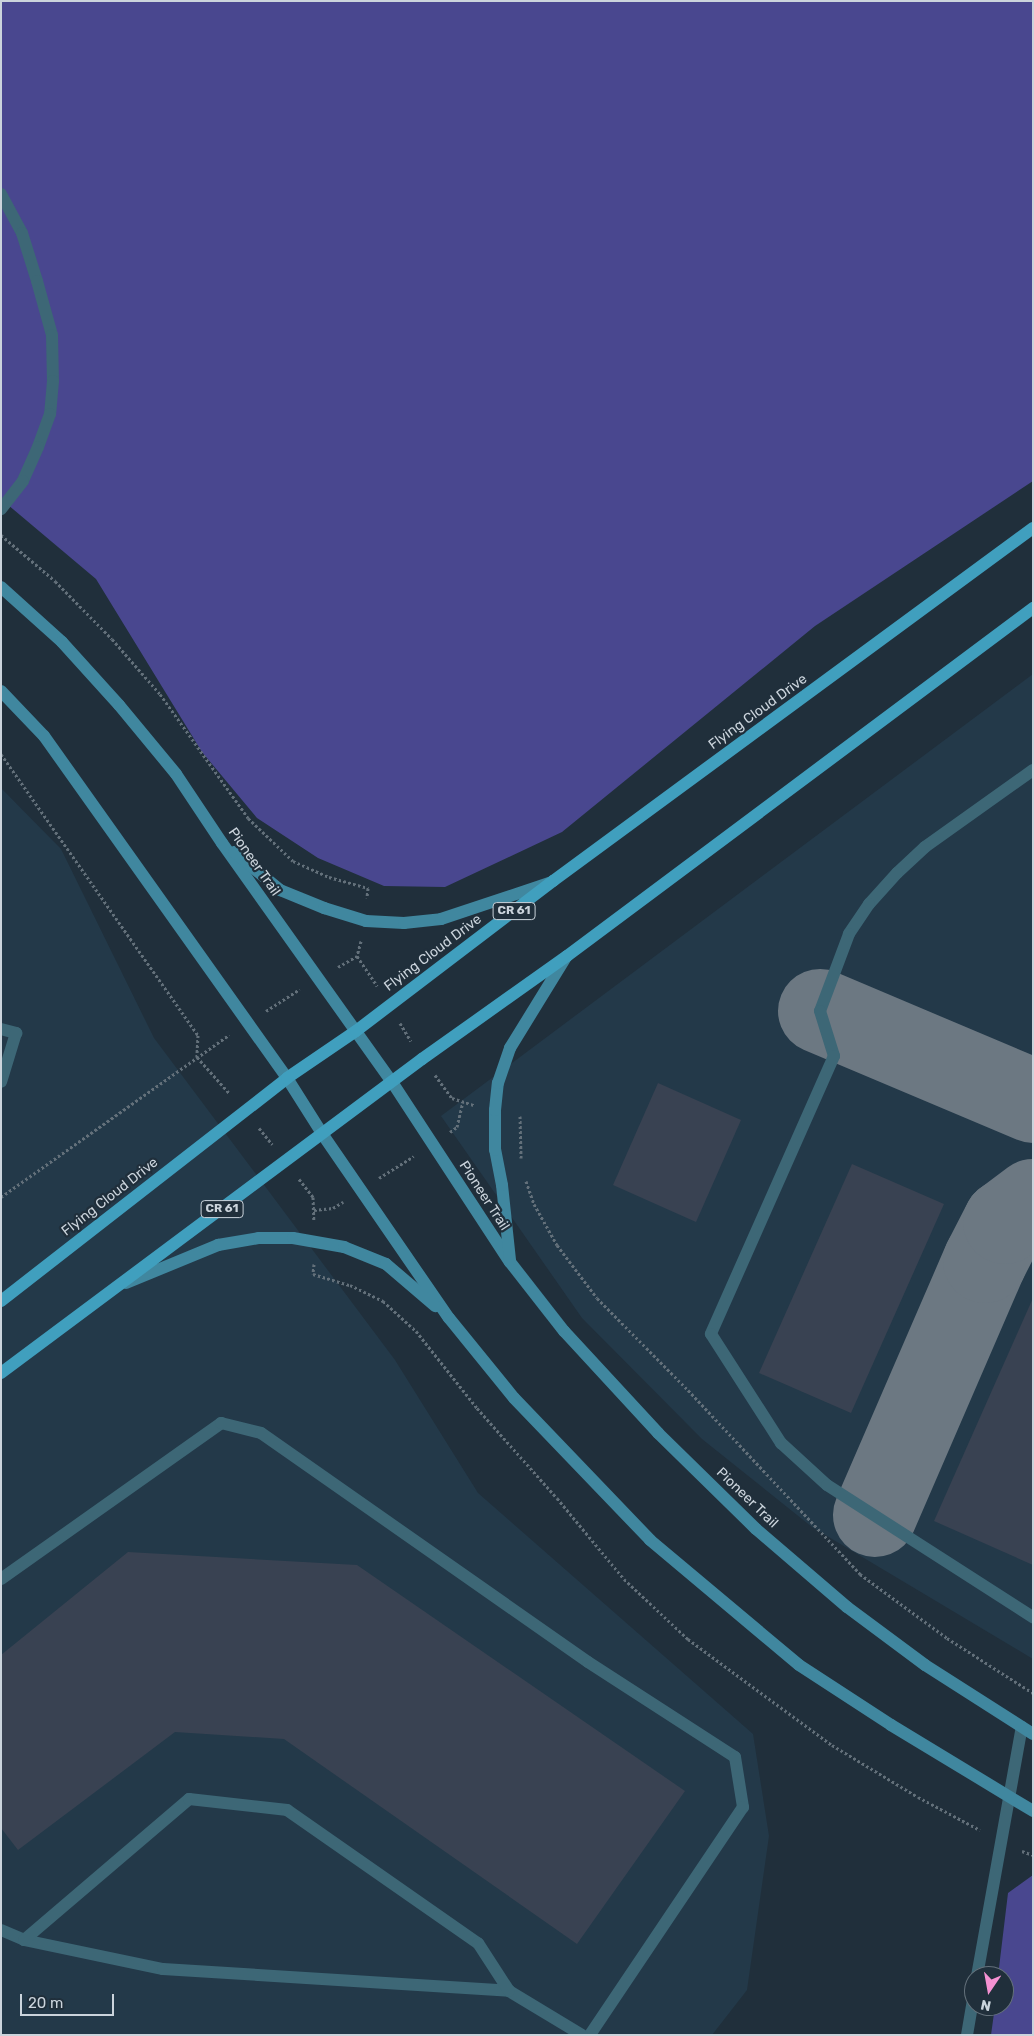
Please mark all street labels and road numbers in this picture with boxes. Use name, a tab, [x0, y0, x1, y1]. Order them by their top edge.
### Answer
street label: Flying Cloud Drive	[705, 671, 811, 753]
street label: Pioneer Trail	[224, 824, 284, 900]
road number: CR 61	[492, 901, 536, 920]
street label: Flying Cloud Drive	[381, 911, 485, 995]
street label: Flying Cloud Drive	[58, 1154, 162, 1240]
street label: Pioneer Trail	[455, 1158, 513, 1234]
road number: CR 61	[200, 1200, 244, 1218]
street label: Pioneer Trail	[712, 1464, 782, 1532]

